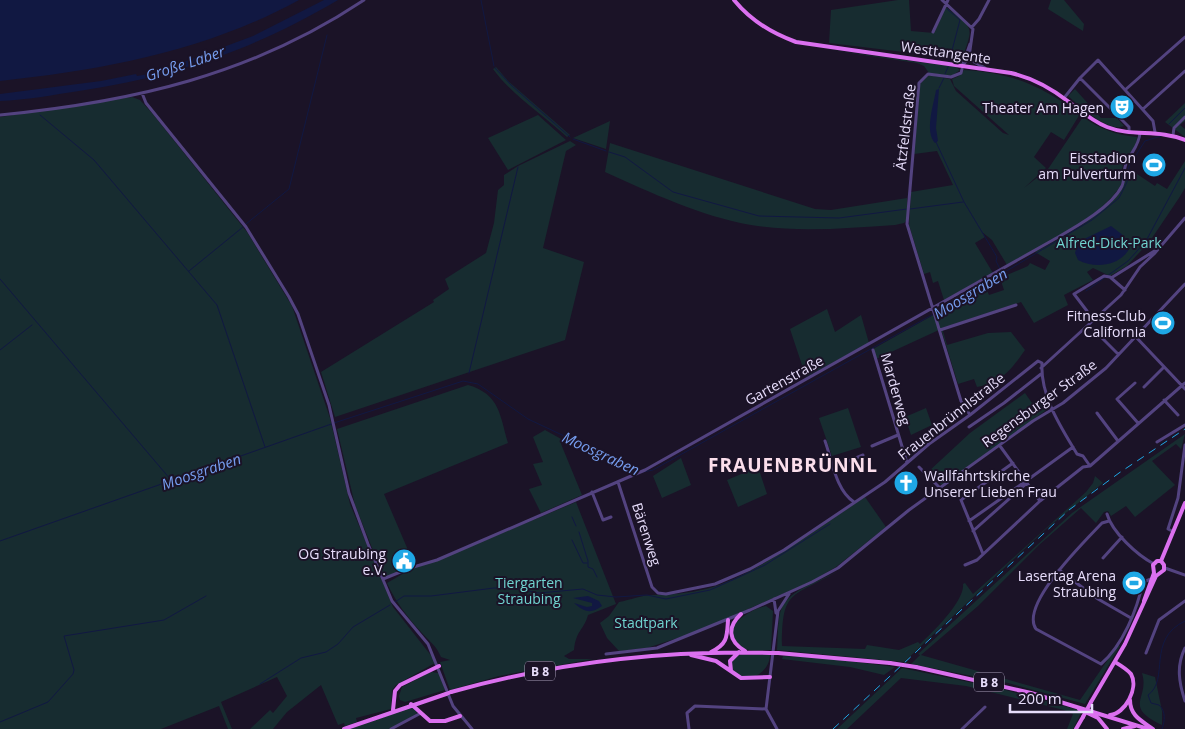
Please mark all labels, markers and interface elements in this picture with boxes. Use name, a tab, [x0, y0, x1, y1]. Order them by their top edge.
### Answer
street label: Westtangente	[900, 36, 992, 68]
water label: Große Laber	[143, 40, 228, 85]
street label: Ätzfeldstraße	[890, 83, 920, 171]
theatre icon: Theater Am Hagen	[1109, 94, 1135, 120]
place label: Theater Am Hagen	[982, 98, 1104, 117]
place label: Eisstadion am Pulverturm	[1038, 148, 1136, 183]
sports icon: Eisstadion am Pulverturm	[1141, 152, 1167, 178]
park label: Alfred-Dick-Park	[1056, 233, 1162, 252]
water label: Moosgraben	[929, 263, 1011, 323]
place label: Fitness-Club California	[1066, 306, 1146, 341]
sports icon: Fitness-Club California	[1150, 310, 1176, 336]
street label: Gartenstraße	[741, 351, 827, 409]
street label: Marderweg	[877, 351, 916, 428]
street label: Regensburger Straße	[978, 355, 1100, 451]
street label: Frauenbrünnlstraße	[893, 368, 1009, 464]
water label: Moosgraben	[559, 426, 643, 480]
water label: Moosgraben	[159, 448, 243, 494]
district label: FRAUENBRÜNNL	[708, 452, 878, 478]
place label: Wallfahrtskirche Unserer Lieben Frau	[924, 466, 1057, 501]
church icon: Wallfahrtskirche Unserer Lieben Frau	[893, 470, 919, 496]
street label: Bärenweg	[628, 500, 666, 568]
place label: OG Straubing e.V.	[298, 544, 386, 579]
public building icon: OG Straubing e.V.	[391, 548, 417, 574]
place label: Lasertag Arena Straubing	[1018, 566, 1116, 601]
sports icon: Lasertag Arena Straubing	[1121, 570, 1147, 596]
park label: Tiergarten Straubing	[495, 573, 563, 608]
park label: Stadtpark	[614, 613, 678, 632]
road number: B 8	[525, 661, 555, 680]
road number: B 8	[974, 672, 1004, 692]
scale bar	[1010, 682, 1092, 714]
text: 200 m	[1018, 688, 1062, 708]

